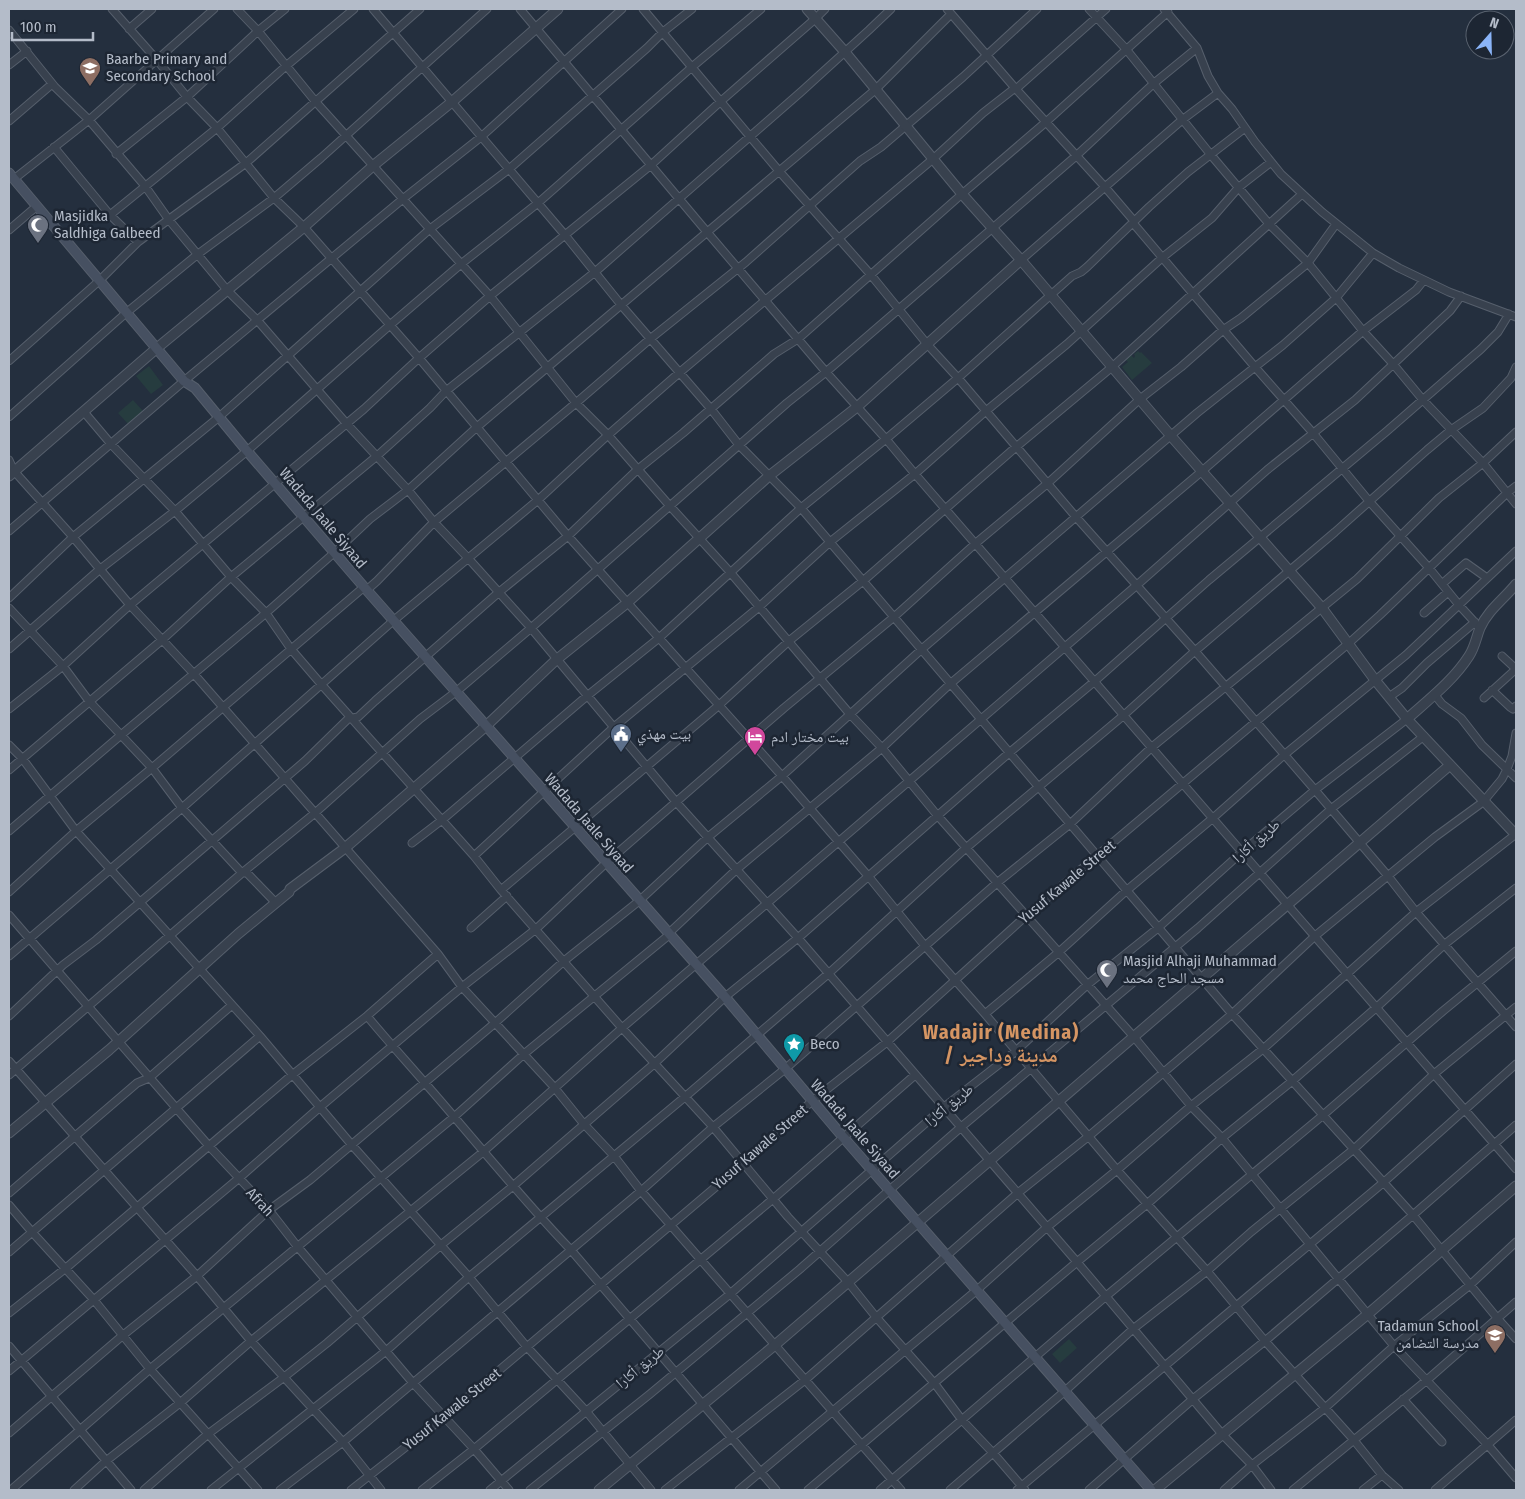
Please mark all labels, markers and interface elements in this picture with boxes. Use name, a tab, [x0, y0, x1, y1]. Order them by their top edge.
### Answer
scale bar	[12, 10, 94, 42]
north arrow	[1465, 10, 1515, 60]
text: N	[1487, 14, 1501, 33]
text: 100 m	[20, 18, 57, 36]
place label: Baarbe Primary and Secondary School	[106, 50, 227, 85]
school or university icon: Baarbe Primary and Secondary School	[78, 56, 102, 87]
place label: Masjidka Saldhiga Galbeed	[54, 207, 161, 242]
mosque icon: Masjidka Saldhiga Galbeed	[26, 213, 50, 244]
street label: Wadada Jaale Siyaad	[276, 464, 370, 572]
public building icon: بيت مهذي	[609, 722, 633, 753]
place label: بيت مهذي	[637, 725, 691, 746]
hotel icon: بيت مختار ادم	[743, 725, 767, 756]
place label: بيت مختار ادم	[771, 728, 849, 747]
street label: Wadada Jaale Siyaad	[541, 769, 637, 877]
street label: طريق أكارا	[1229, 815, 1284, 867]
street label: Yusuf Kawale Street	[1015, 836, 1119, 928]
place label: Masjid Alhaji Muhammad مسجد الحاج محمد	[1123, 952, 1277, 988]
mosque icon: Masjid Alhaji Muhammad مسجد الحاج محمد	[1095, 958, 1119, 989]
district label: Wadajir (Medina) / مدينة وداجير	[923, 1020, 1079, 1067]
place icon: Beco	[782, 1032, 806, 1063]
place label: Beco	[810, 1035, 840, 1053]
street label: Wadada Jaale Siyaad	[807, 1075, 903, 1183]
street label: طريق أكارا	[921, 1080, 978, 1131]
street label: Yusuf Kawale Street	[709, 1101, 811, 1193]
street label: Afrah	[242, 1184, 278, 1220]
place label: Tadamun School مدرسة التضامن	[1378, 1317, 1479, 1353]
school or university icon: Tadamun School مدرسة التضامن	[1483, 1323, 1507, 1354]
street label: طريق أكارا	[612, 1342, 669, 1393]
street label: Yusuf Kawale Street	[399, 1364, 505, 1454]

